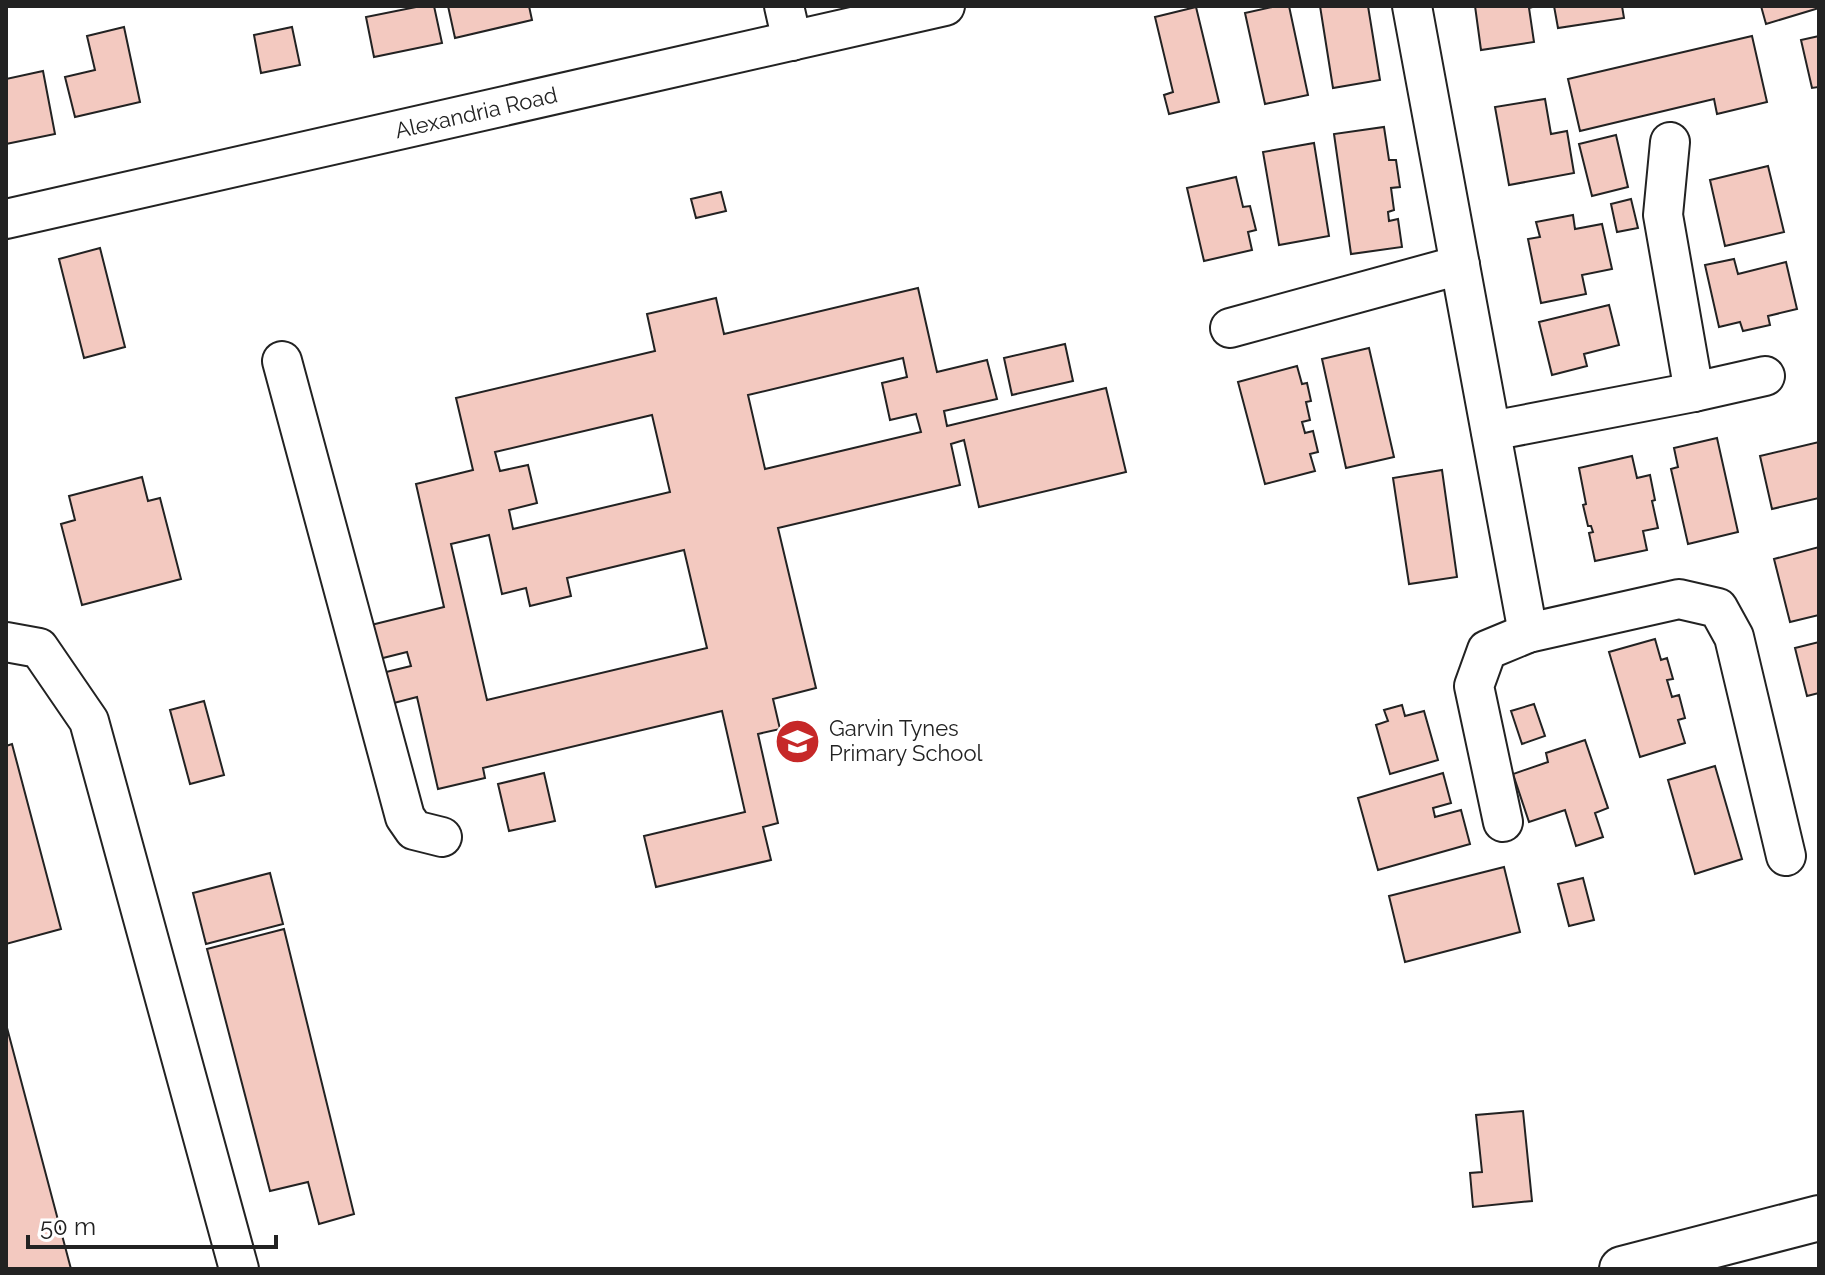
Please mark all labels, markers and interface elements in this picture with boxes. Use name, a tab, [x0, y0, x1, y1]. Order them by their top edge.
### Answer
street label: Alexandria Road	[392, 81, 560, 143]
place label: Garvin Tynes Primary School	[829, 715, 983, 766]
school or university icon: Garvin Tynes Primary School	[774, 717, 822, 765]
scale bar	[28, 1199, 276, 1249]
text: 50 m	[40, 1212, 96, 1241]

